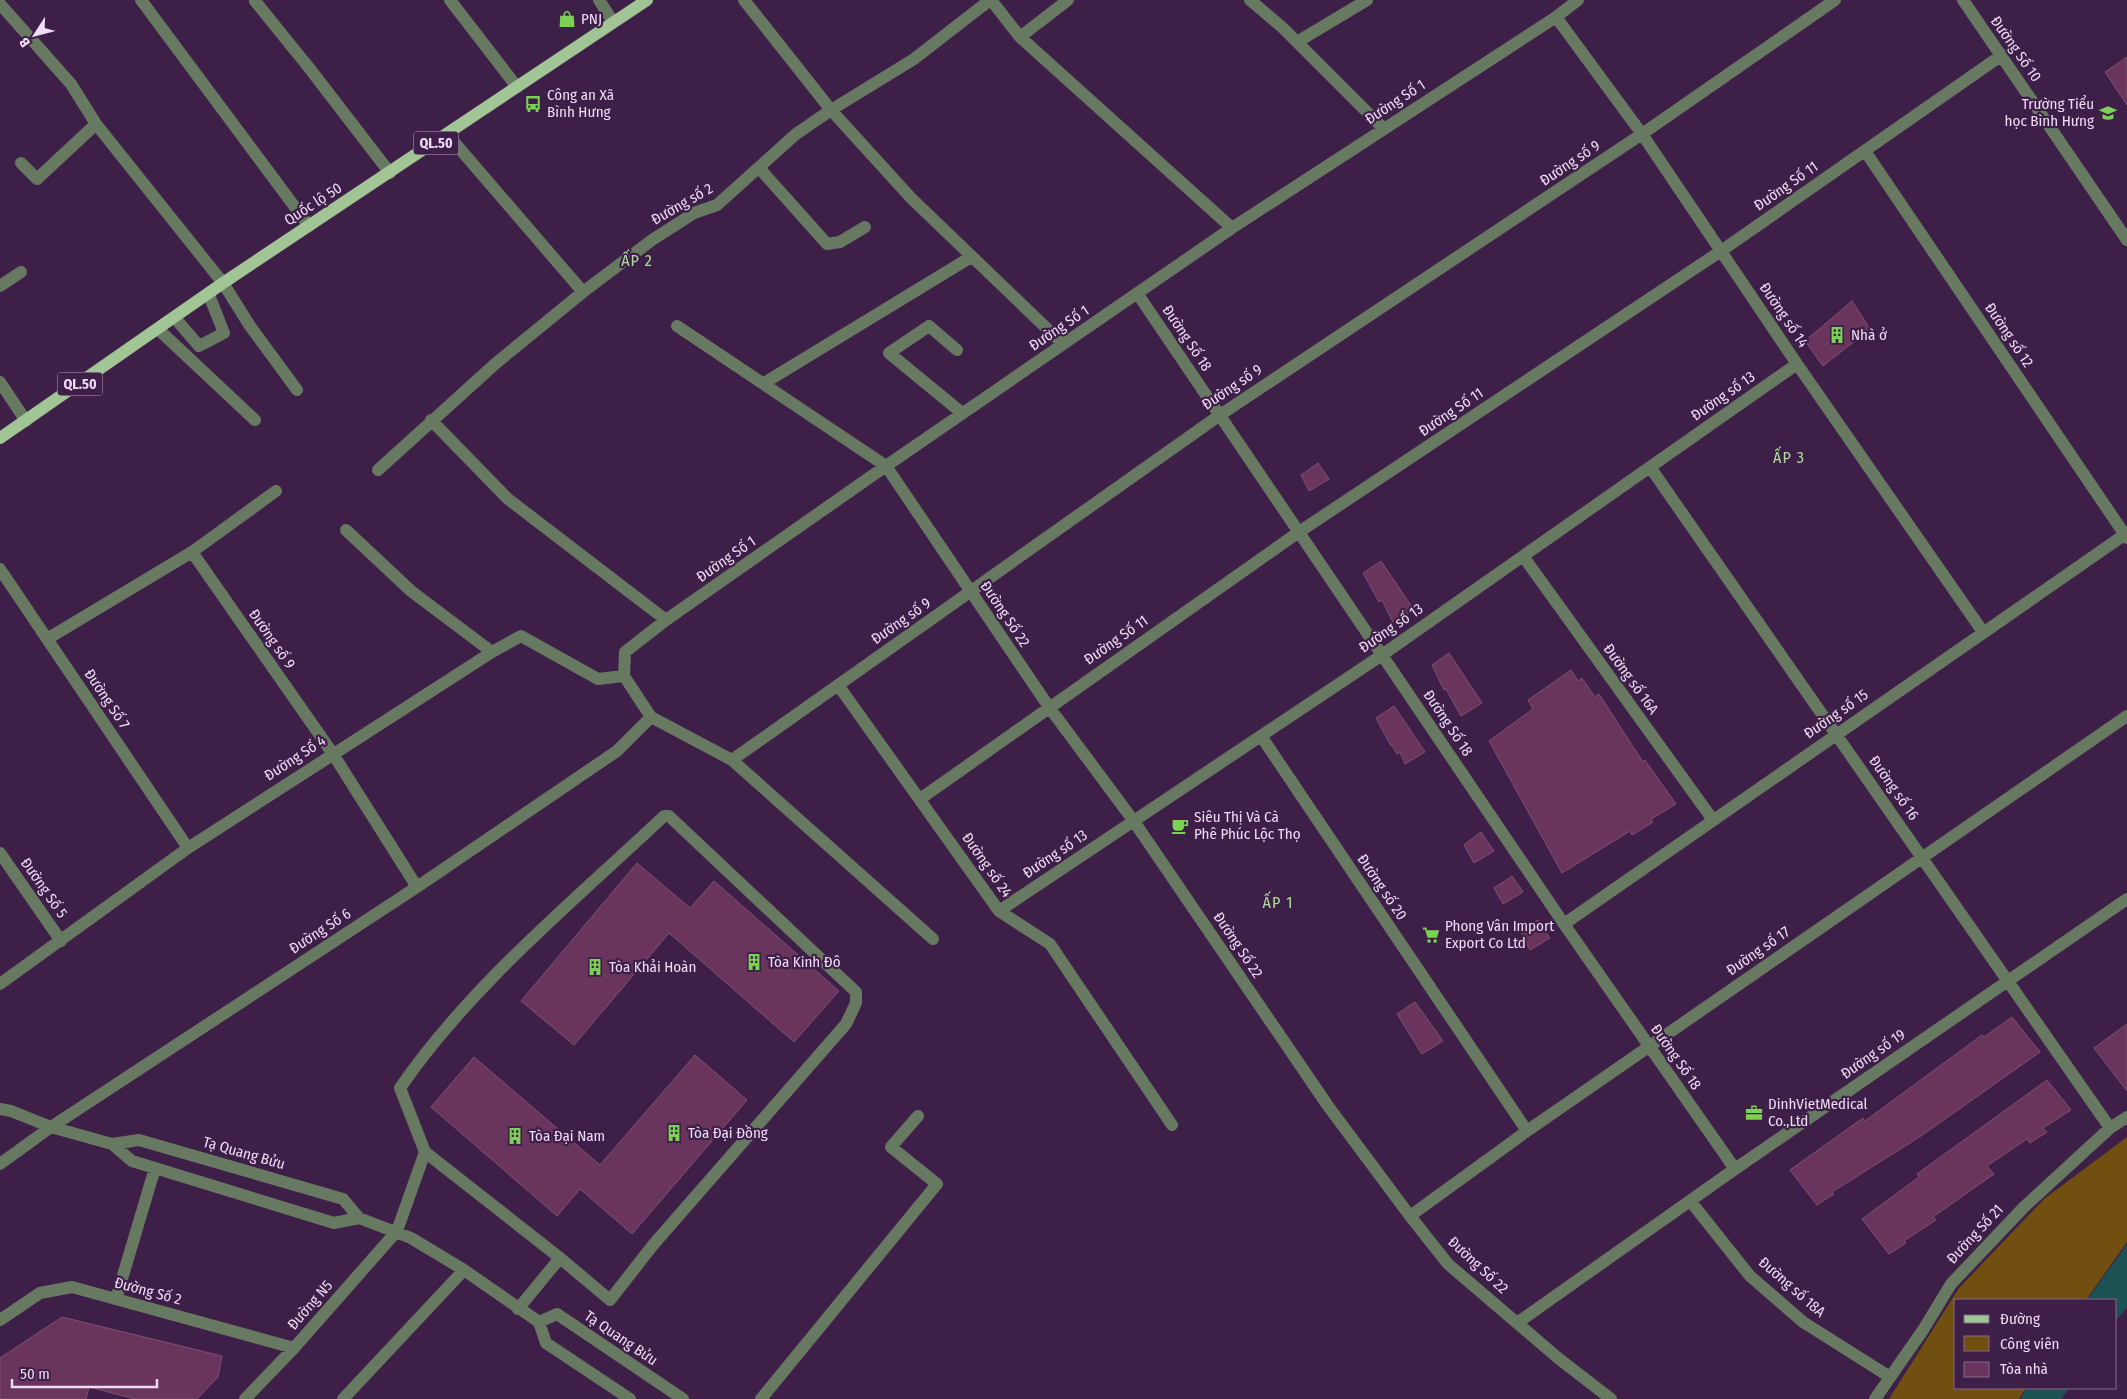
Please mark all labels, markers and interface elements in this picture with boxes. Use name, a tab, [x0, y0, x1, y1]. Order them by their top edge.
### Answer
shop icon: PNJ	[557, 9, 577, 29]
north arrow	[10, 10, 60, 60]
place label: PNJ	[581, 10, 602, 28]
street label: Đường Số 10	[1987, 13, 2045, 85]
text: B	[16, 34, 34, 51]
street label: Đường Số 1	[1361, 76, 1429, 128]
place label: Công an Xã Bình Hưng	[547, 86, 614, 121]
bus stop icon: Công an Xã Bình Hưng	[523, 94, 543, 114]
place label: Trường Tiểu học Bình Hưng	[2005, 95, 2094, 130]
school or university icon: Trường Tiểu học Bình Hưng	[2098, 103, 2118, 123]
road number: QL.50	[414, 132, 458, 154]
street label: Đường số 9	[1537, 136, 1603, 190]
street label: Đường Số 11	[1751, 157, 1821, 215]
street label: Quốc lộ 50	[281, 179, 345, 229]
street label: Đường số 2	[648, 179, 716, 229]
district label: ẤP 2	[621, 249, 653, 270]
street label: Đường số 14	[1756, 279, 1812, 351]
street label: Đường số 12	[1981, 299, 2037, 371]
street label: Đường Số 1	[1026, 301, 1092, 355]
street label: Đường Số 18	[1158, 302, 1216, 374]
building icon: Nhà ở	[1827, 325, 1847, 345]
place label: Nhà ở	[1851, 326, 1888, 344]
street label: Đường số 9	[1199, 360, 1265, 414]
street label: Đường số 13	[1688, 367, 1759, 425]
road number: QL.50	[58, 372, 102, 396]
street label: Đường Số 11	[1415, 384, 1487, 440]
district label: ẤP 3	[1773, 446, 1805, 467]
street label: Đường Số 1	[693, 532, 759, 586]
street label: Đường Số 22	[976, 578, 1034, 651]
street label: Đường số 9	[868, 594, 934, 648]
street label: Đường số 13	[1356, 599, 1427, 657]
street label: Đường số 9	[245, 606, 299, 672]
street label: Đường Số 11	[1081, 611, 1151, 669]
street label: Đường số 16A	[1599, 640, 1663, 718]
street label: Đường Số 7	[80, 666, 134, 732]
street label: Đường số 15	[1801, 685, 1872, 743]
street label: Đường Số 18	[1419, 687, 1477, 759]
street label: Đường Số 4	[261, 731, 329, 785]
street label: Đường số 16	[1865, 752, 1923, 824]
place label: Siêu Thị Và Cà Phê Phúc Lộc Thọ	[1194, 808, 1301, 843]
cafe icon: Siêu Thị Và Cà Phê Phúc Lộc Thọ	[1170, 816, 1190, 836]
street label: Đường số 13	[1019, 826, 1091, 882]
street label: Đường số 24	[958, 829, 1016, 901]
street label: Đường số 20	[1353, 851, 1411, 923]
street label: Đường Số 5	[17, 854, 71, 922]
district label: ẤP 1	[1263, 891, 1293, 912]
street label: Đường Số 6	[286, 904, 354, 958]
street label: Đường Số 22	[1209, 909, 1267, 982]
place label: Phong Vân Import Export Co Ltd	[1445, 917, 1554, 952]
street label: Đường số 17	[1723, 923, 1793, 979]
supermarket icon: Phong Vân Import Export Co Ltd	[1421, 925, 1441, 945]
building icon: Tòa Kinh Đô	[744, 952, 764, 972]
place label: Tòa Kinh Đô	[768, 953, 841, 971]
building icon: Tòa Khải Hoàn	[585, 957, 605, 977]
place label: Tòa Khải Hoàn	[609, 958, 696, 976]
street label: Đường Số 18	[1647, 1021, 1705, 1093]
street label: Đường số 19	[1837, 1025, 1909, 1083]
place label: DinhVietMedical Co.,Ltd	[1768, 1095, 1867, 1130]
office icon: DinhVietMedical Co.,Ltd	[1744, 1103, 1764, 1123]
building icon: Tòa Đại Đồng	[664, 1123, 684, 1143]
place label: Tòa Đại Đồng	[688, 1124, 768, 1142]
building icon: Tòa Đại Nam	[505, 1126, 525, 1146]
place label: Tòa Đại Nam	[529, 1127, 605, 1145]
street label: Tạ Quang Bửu	[201, 1133, 287, 1173]
street label: Đường Số 21	[1943, 1201, 2007, 1267]
street label: Đường Số 22	[1444, 1233, 1512, 1298]
street label: Đường số 18A	[1755, 1253, 1829, 1321]
street label: Đường Số 2	[112, 1273, 184, 1309]
street label: Đường N5	[284, 1277, 336, 1333]
legend	[1954, 1299, 2117, 1389]
street label: Tạ Quang Bửu	[581, 1307, 661, 1369]
text: Đường	[2000, 1310, 2040, 1328]
text: Công viên	[2000, 1335, 2059, 1353]
scale bar	[12, 1356, 158, 1388]
text: Tòa nhà	[2000, 1360, 2048, 1378]
text: 50 m	[20, 1365, 50, 1383]

